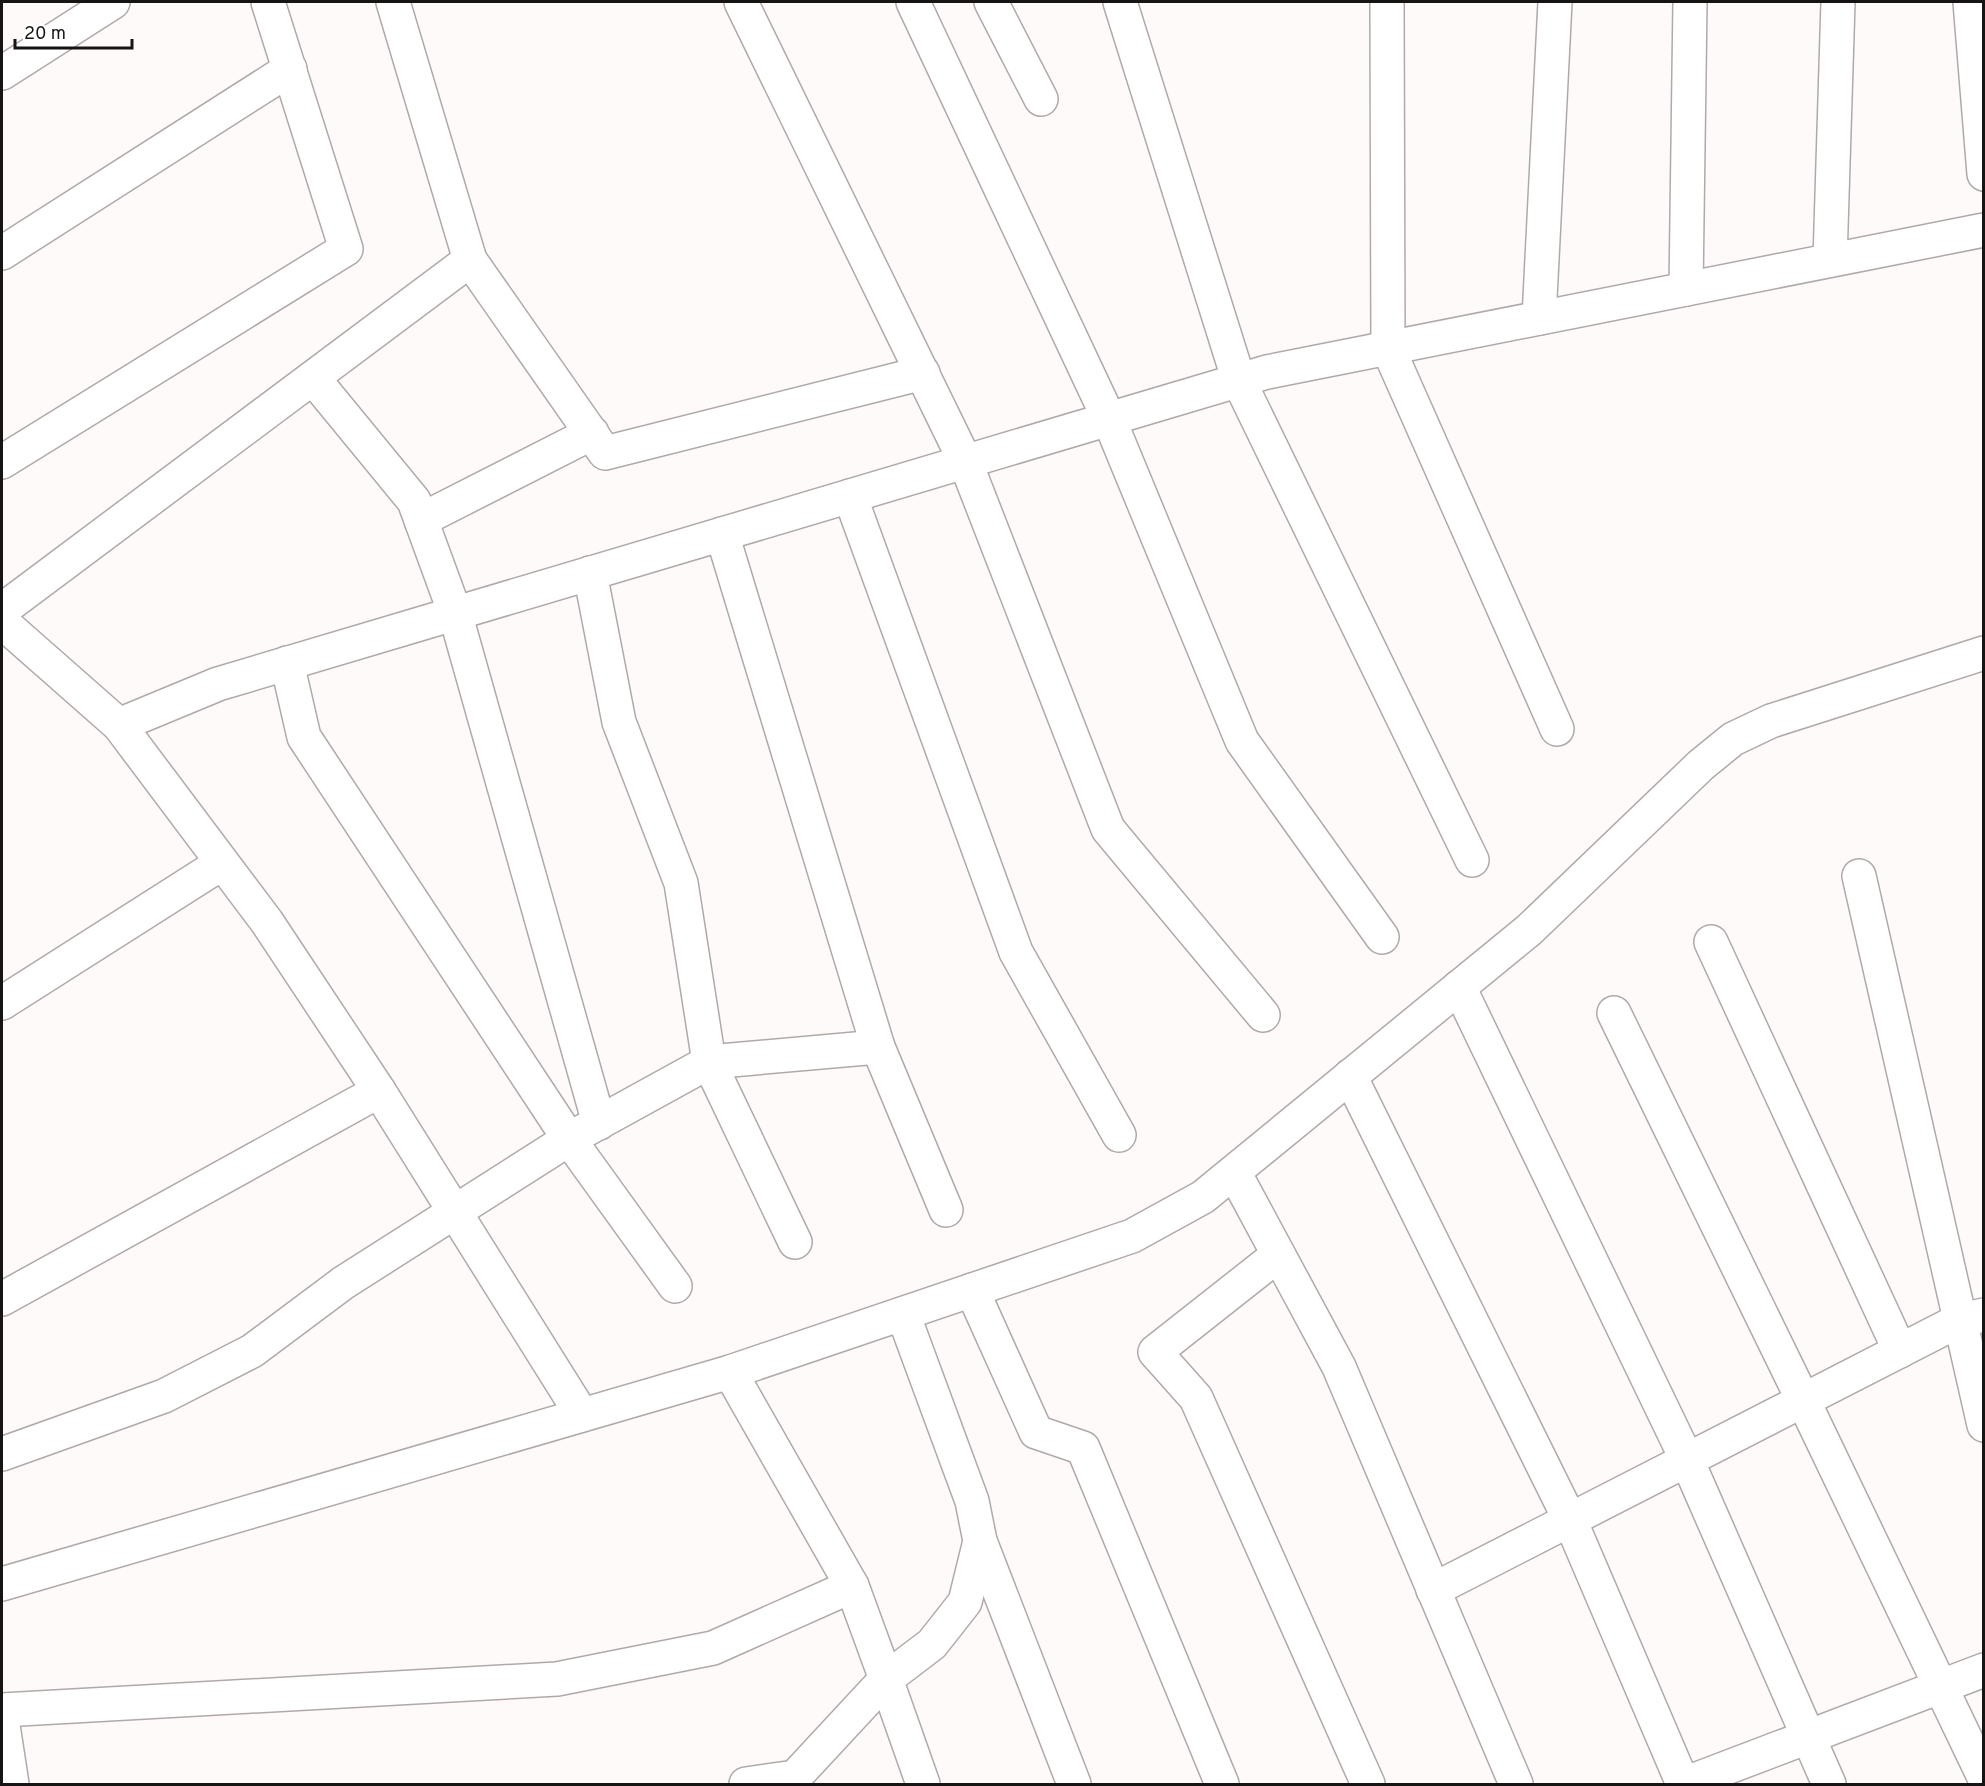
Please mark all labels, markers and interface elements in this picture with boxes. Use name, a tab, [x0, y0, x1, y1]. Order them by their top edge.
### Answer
scale bar	[15, 12, 132, 50]
text: 20 m	[24, 23, 66, 46]

